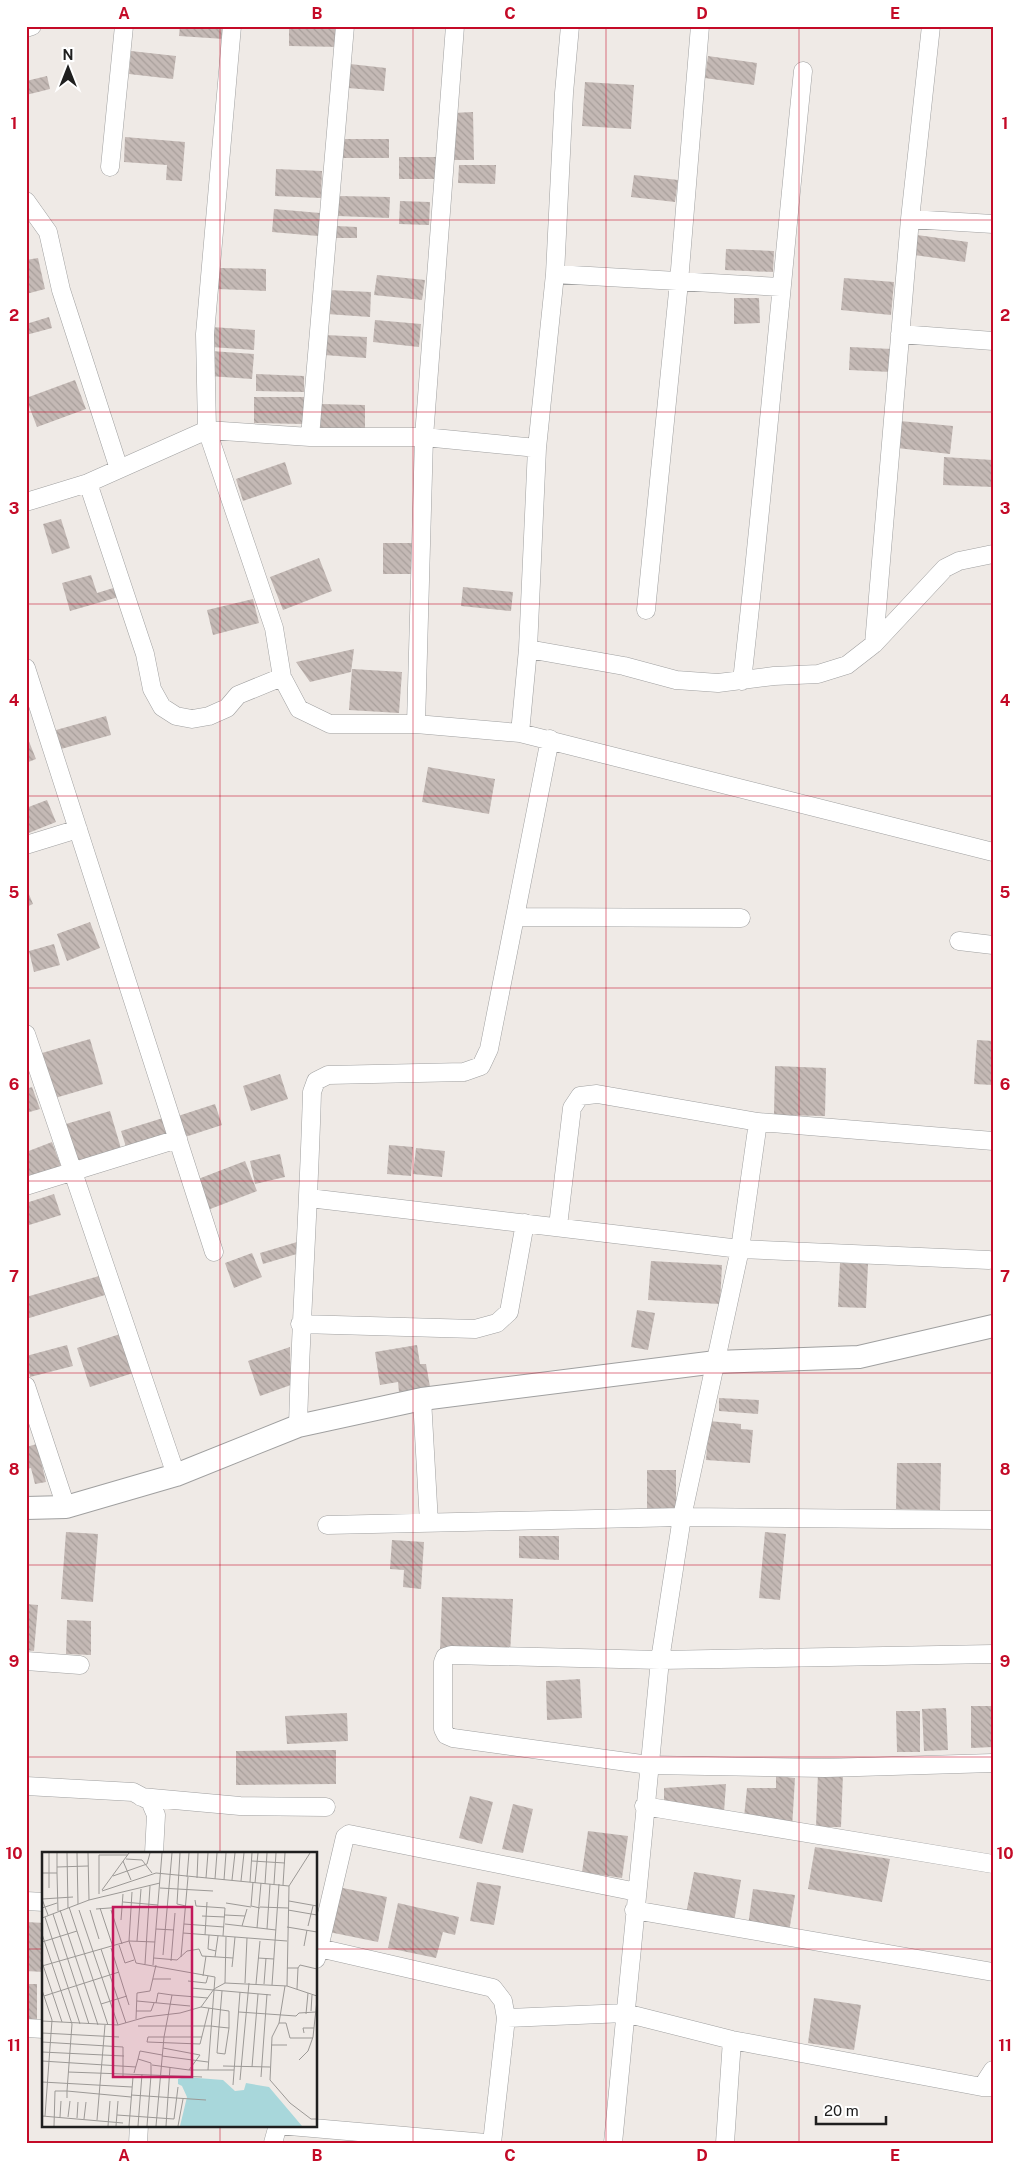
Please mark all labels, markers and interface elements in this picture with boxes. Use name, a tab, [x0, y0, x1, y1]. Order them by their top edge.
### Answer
text: A	[118, 4, 130, 23]
text: B	[312, 4, 323, 23]
text: C	[504, 4, 516, 23]
text: D	[696, 4, 708, 23]
text: E	[890, 4, 900, 23]
north arrow	[42, 42, 92, 92]
text: N	[63, 47, 73, 63]
text: 1	[11, 114, 17, 133]
text: 1	[1002, 114, 1008, 133]
text: 2	[9, 306, 19, 325]
text: 2	[1000, 306, 1010, 325]
text: 3	[9, 499, 19, 518]
text: 3	[1000, 499, 1010, 518]
text: 4	[9, 691, 20, 710]
text: 4	[1000, 691, 1011, 710]
text: 5	[9, 883, 20, 902]
text: 5	[1000, 883, 1011, 902]
text: 6	[9, 1075, 19, 1094]
text: 6	[1000, 1075, 1010, 1094]
text: 7	[9, 1267, 19, 1286]
text: 7	[1000, 1267, 1010, 1286]
text: 8	[9, 1460, 20, 1479]
text: 8	[1000, 1460, 1011, 1479]
text: 9	[9, 1652, 19, 1671]
text: 9	[1000, 1652, 1010, 1671]
text: 10	[5, 1844, 23, 1863]
text: 10	[996, 1844, 1014, 1863]
inset map	[42, 1852, 318, 2126]
text: 11	[7, 2036, 21, 2055]
text: 11	[998, 2036, 1012, 2055]
scale bar	[816, 2094, 886, 2126]
text: 20 m	[824, 2102, 859, 2119]
text: A	[118, 2146, 130, 2165]
text: B	[312, 2146, 323, 2165]
text: C	[504, 2146, 516, 2165]
text: D	[696, 2146, 708, 2165]
text: E	[890, 2146, 900, 2165]

